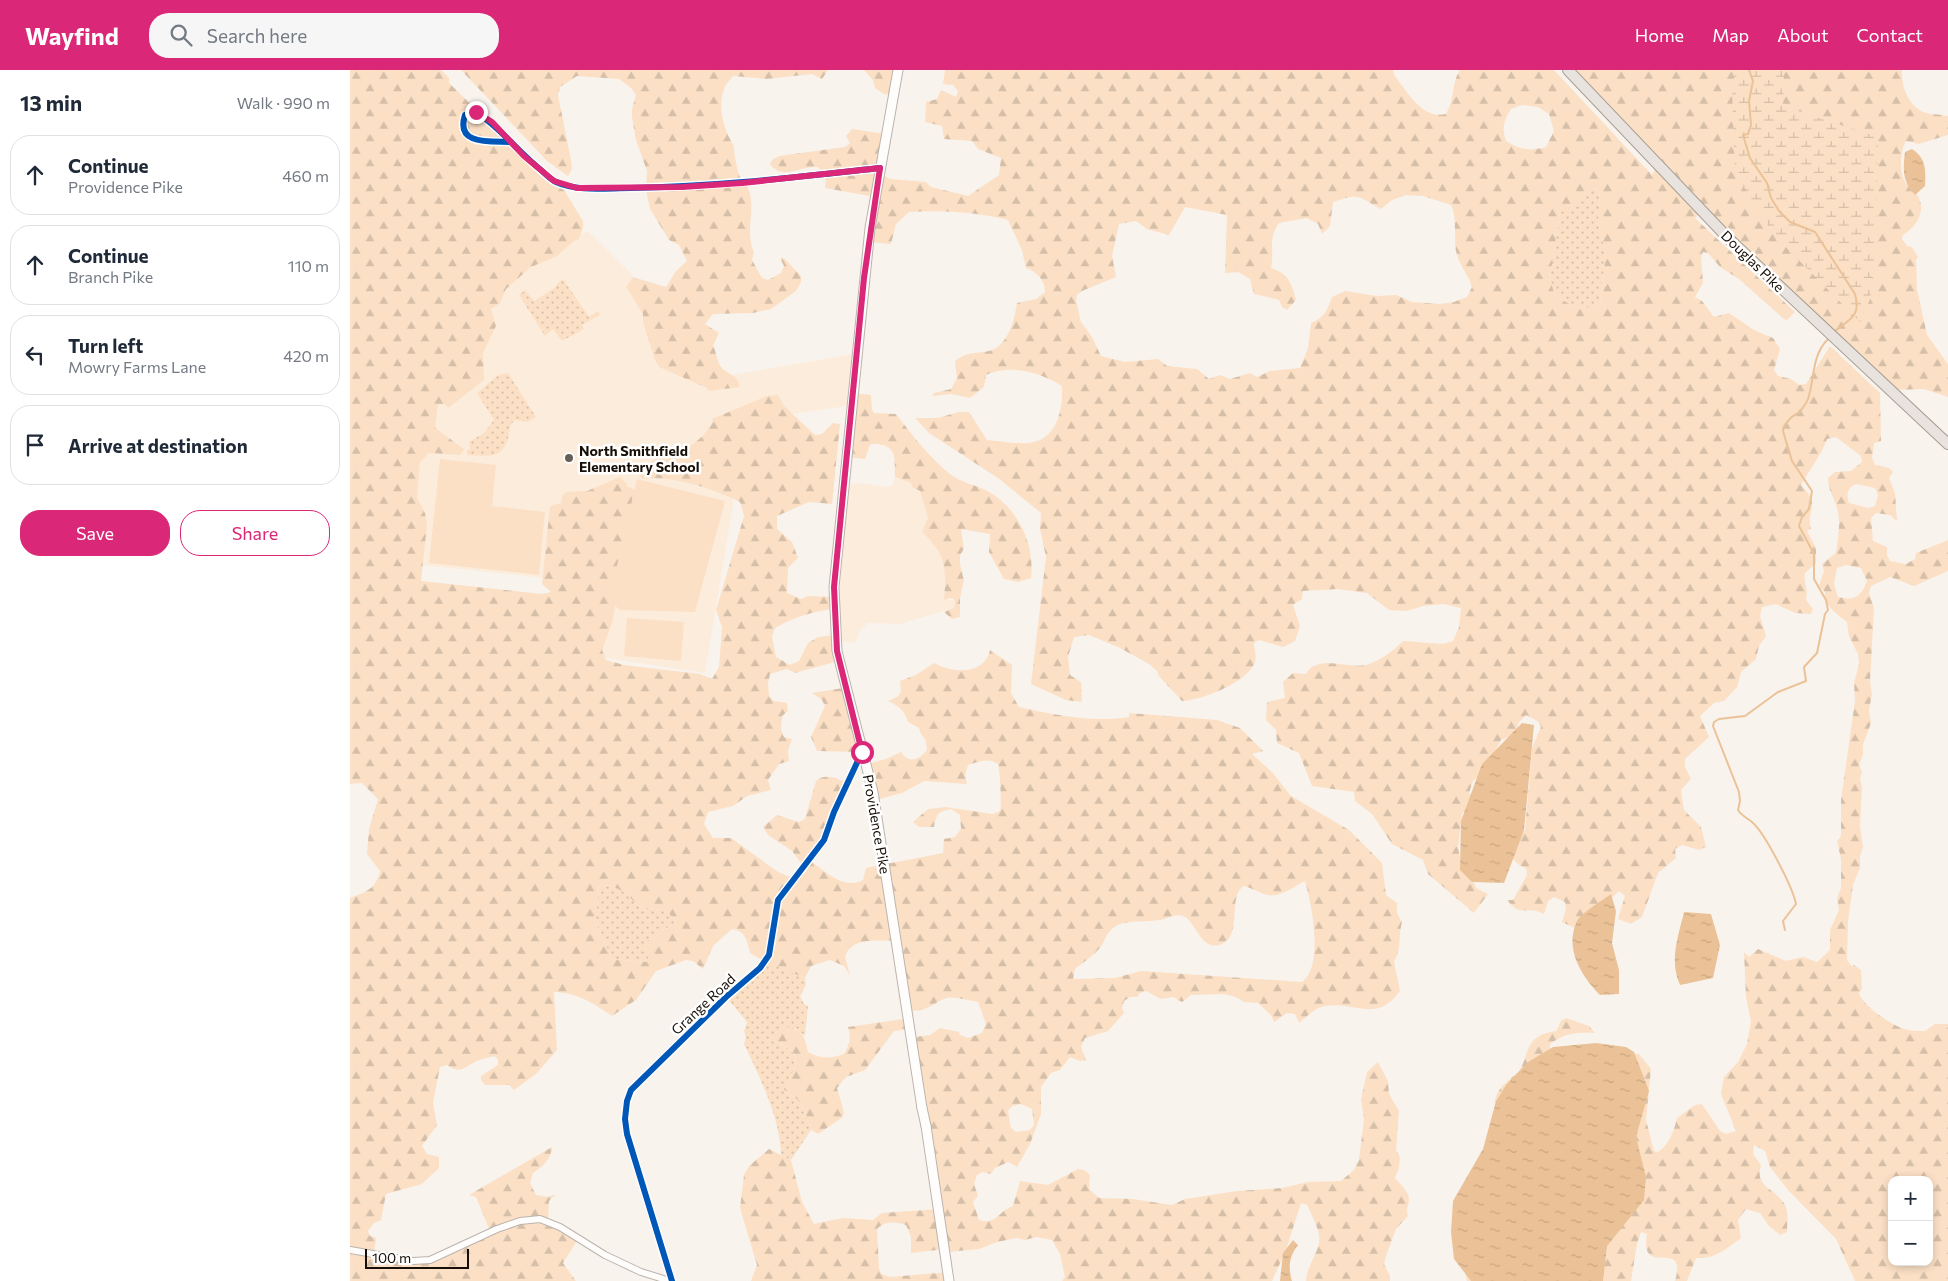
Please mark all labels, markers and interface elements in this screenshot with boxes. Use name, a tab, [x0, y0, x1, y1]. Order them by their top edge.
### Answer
search box	[149, 13, 499, 58]
text: Wayfind	[25, 21, 119, 50]
icon: search	[167, 21, 195, 49]
text: Search here	[207, 24, 307, 47]
text: Home	[1635, 24, 1684, 46]
text: Map	[1712, 24, 1749, 46]
text: About	[1777, 24, 1829, 46]
text: Contact	[1857, 24, 1923, 46]
text: 13 min	[20, 90, 82, 115]
text: Walk · 990 m	[237, 93, 330, 112]
route end	[465, 101, 488, 124]
text: Continue	[68, 154, 148, 177]
icon: ahead	[21, 161, 49, 189]
text: 460 m	[282, 166, 329, 185]
text: Providence Pike	[68, 177, 183, 196]
street label: Douglas Pike	[1718, 227, 1788, 295]
text: Continue	[68, 244, 148, 267]
icon: ahead	[21, 251, 49, 279]
text: 110 m	[288, 256, 329, 275]
text: Branch Pike	[68, 267, 153, 286]
text: Turn left	[68, 334, 143, 357]
icon: left	[21, 341, 49, 369]
text: 420 m	[283, 346, 329, 365]
text: Mowry Farms Lane	[68, 357, 206, 376]
icon: arrive	[21, 431, 49, 459]
text: Arrive at destination	[68, 434, 248, 457]
place label: North Smithfield Elementary School	[579, 442, 699, 475]
marker: North Smithfield Elementary School	[563, 452, 575, 464]
button: Save	[20, 510, 170, 556]
button: Share	[180, 510, 330, 556]
route start	[851, 741, 874, 764]
street label: Providence Pike	[860, 773, 894, 875]
street label: Grange Road	[667, 970, 739, 1038]
map controls	[1888, 1176, 1933, 1266]
button: +	[1888, 1176, 1933, 1221]
button: −	[1888, 1221, 1933, 1266]
scale bar	[365, 1246, 469, 1269]
text: 100 m	[372, 1249, 411, 1266]

